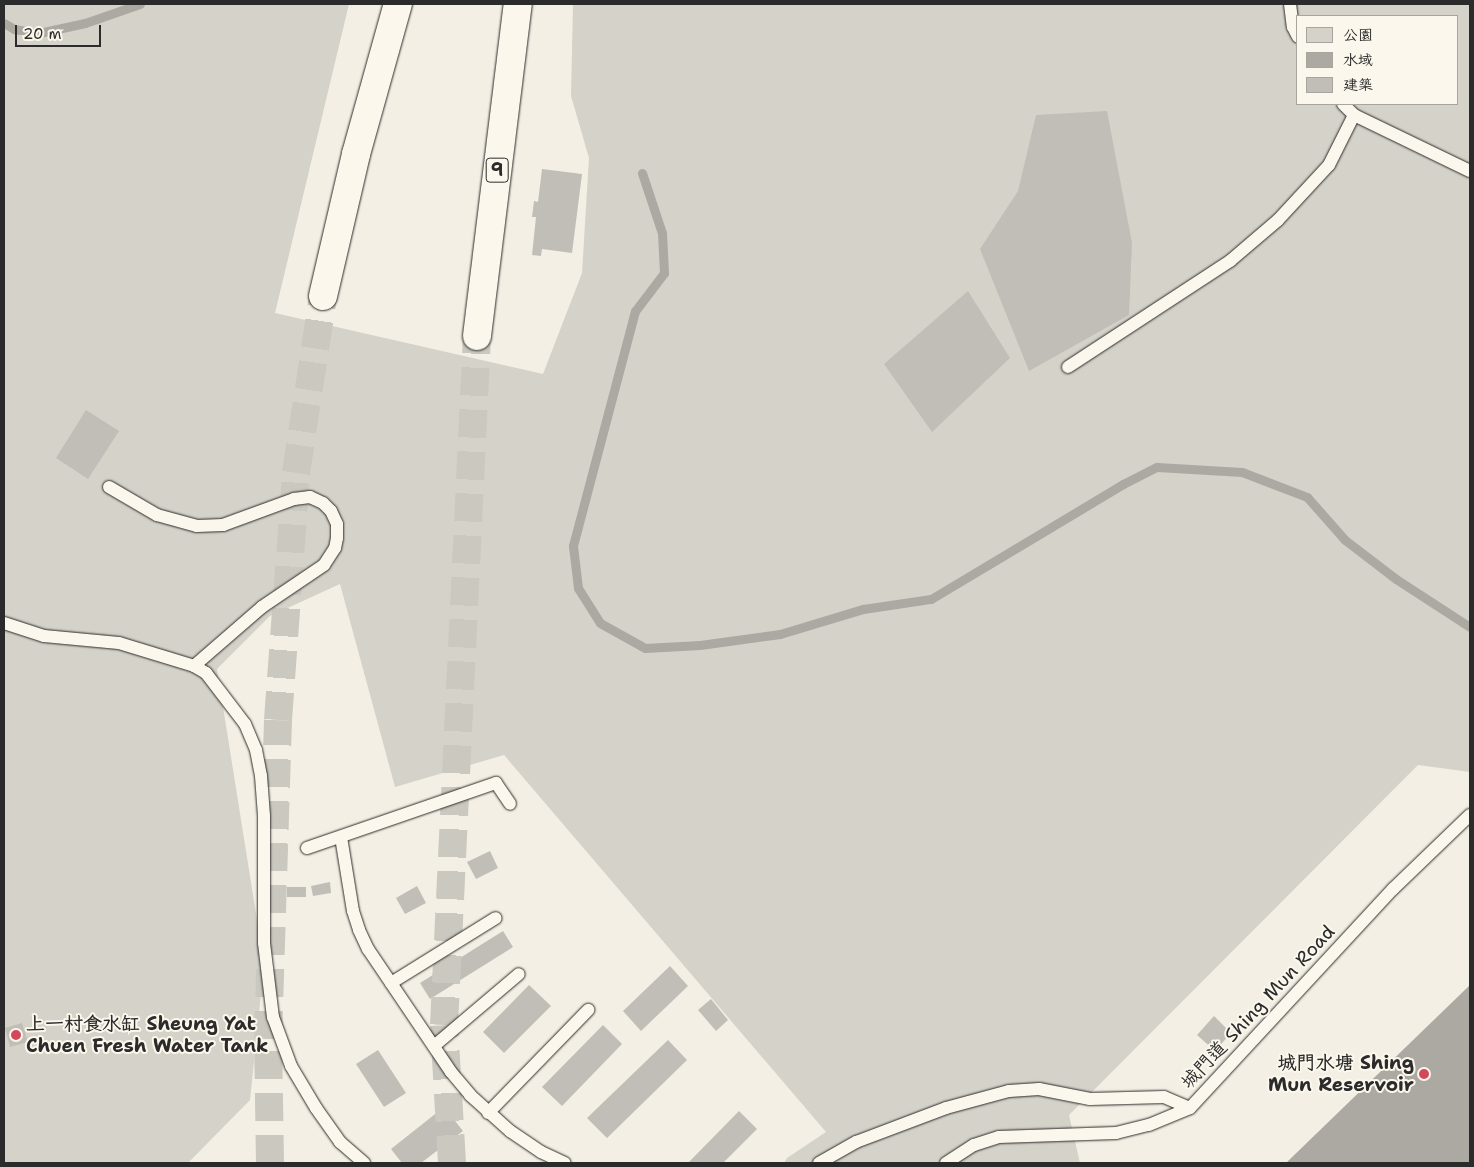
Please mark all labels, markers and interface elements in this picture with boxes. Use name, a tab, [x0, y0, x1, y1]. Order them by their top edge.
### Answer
scale bar	[18, 15, 104, 47]
legend	[1296, 15, 1459, 105]
text: 20 m	[23, 24, 62, 44]
text: 公園	[1343, 25, 1373, 45]
text: 水域	[1343, 50, 1373, 70]
text: 建築	[1343, 75, 1373, 95]
road number: 9	[484, 154, 510, 186]
street label: 城門道 Shing Mun Road	[1176, 921, 1340, 1093]
place label: 上一村食水缸 Sheung Yat Chuen Fresh Water Tank	[26, 1013, 268, 1057]
marker: 上一村食水缸 Sheung Yat Chuen Fresh Water Tank	[10, 1029, 22, 1041]
place label: 城門水塘 Shing Mun Reservoir	[1268, 1052, 1414, 1096]
marker: 城門水塘 Shing Mun Reservoir	[1418, 1068, 1430, 1080]

